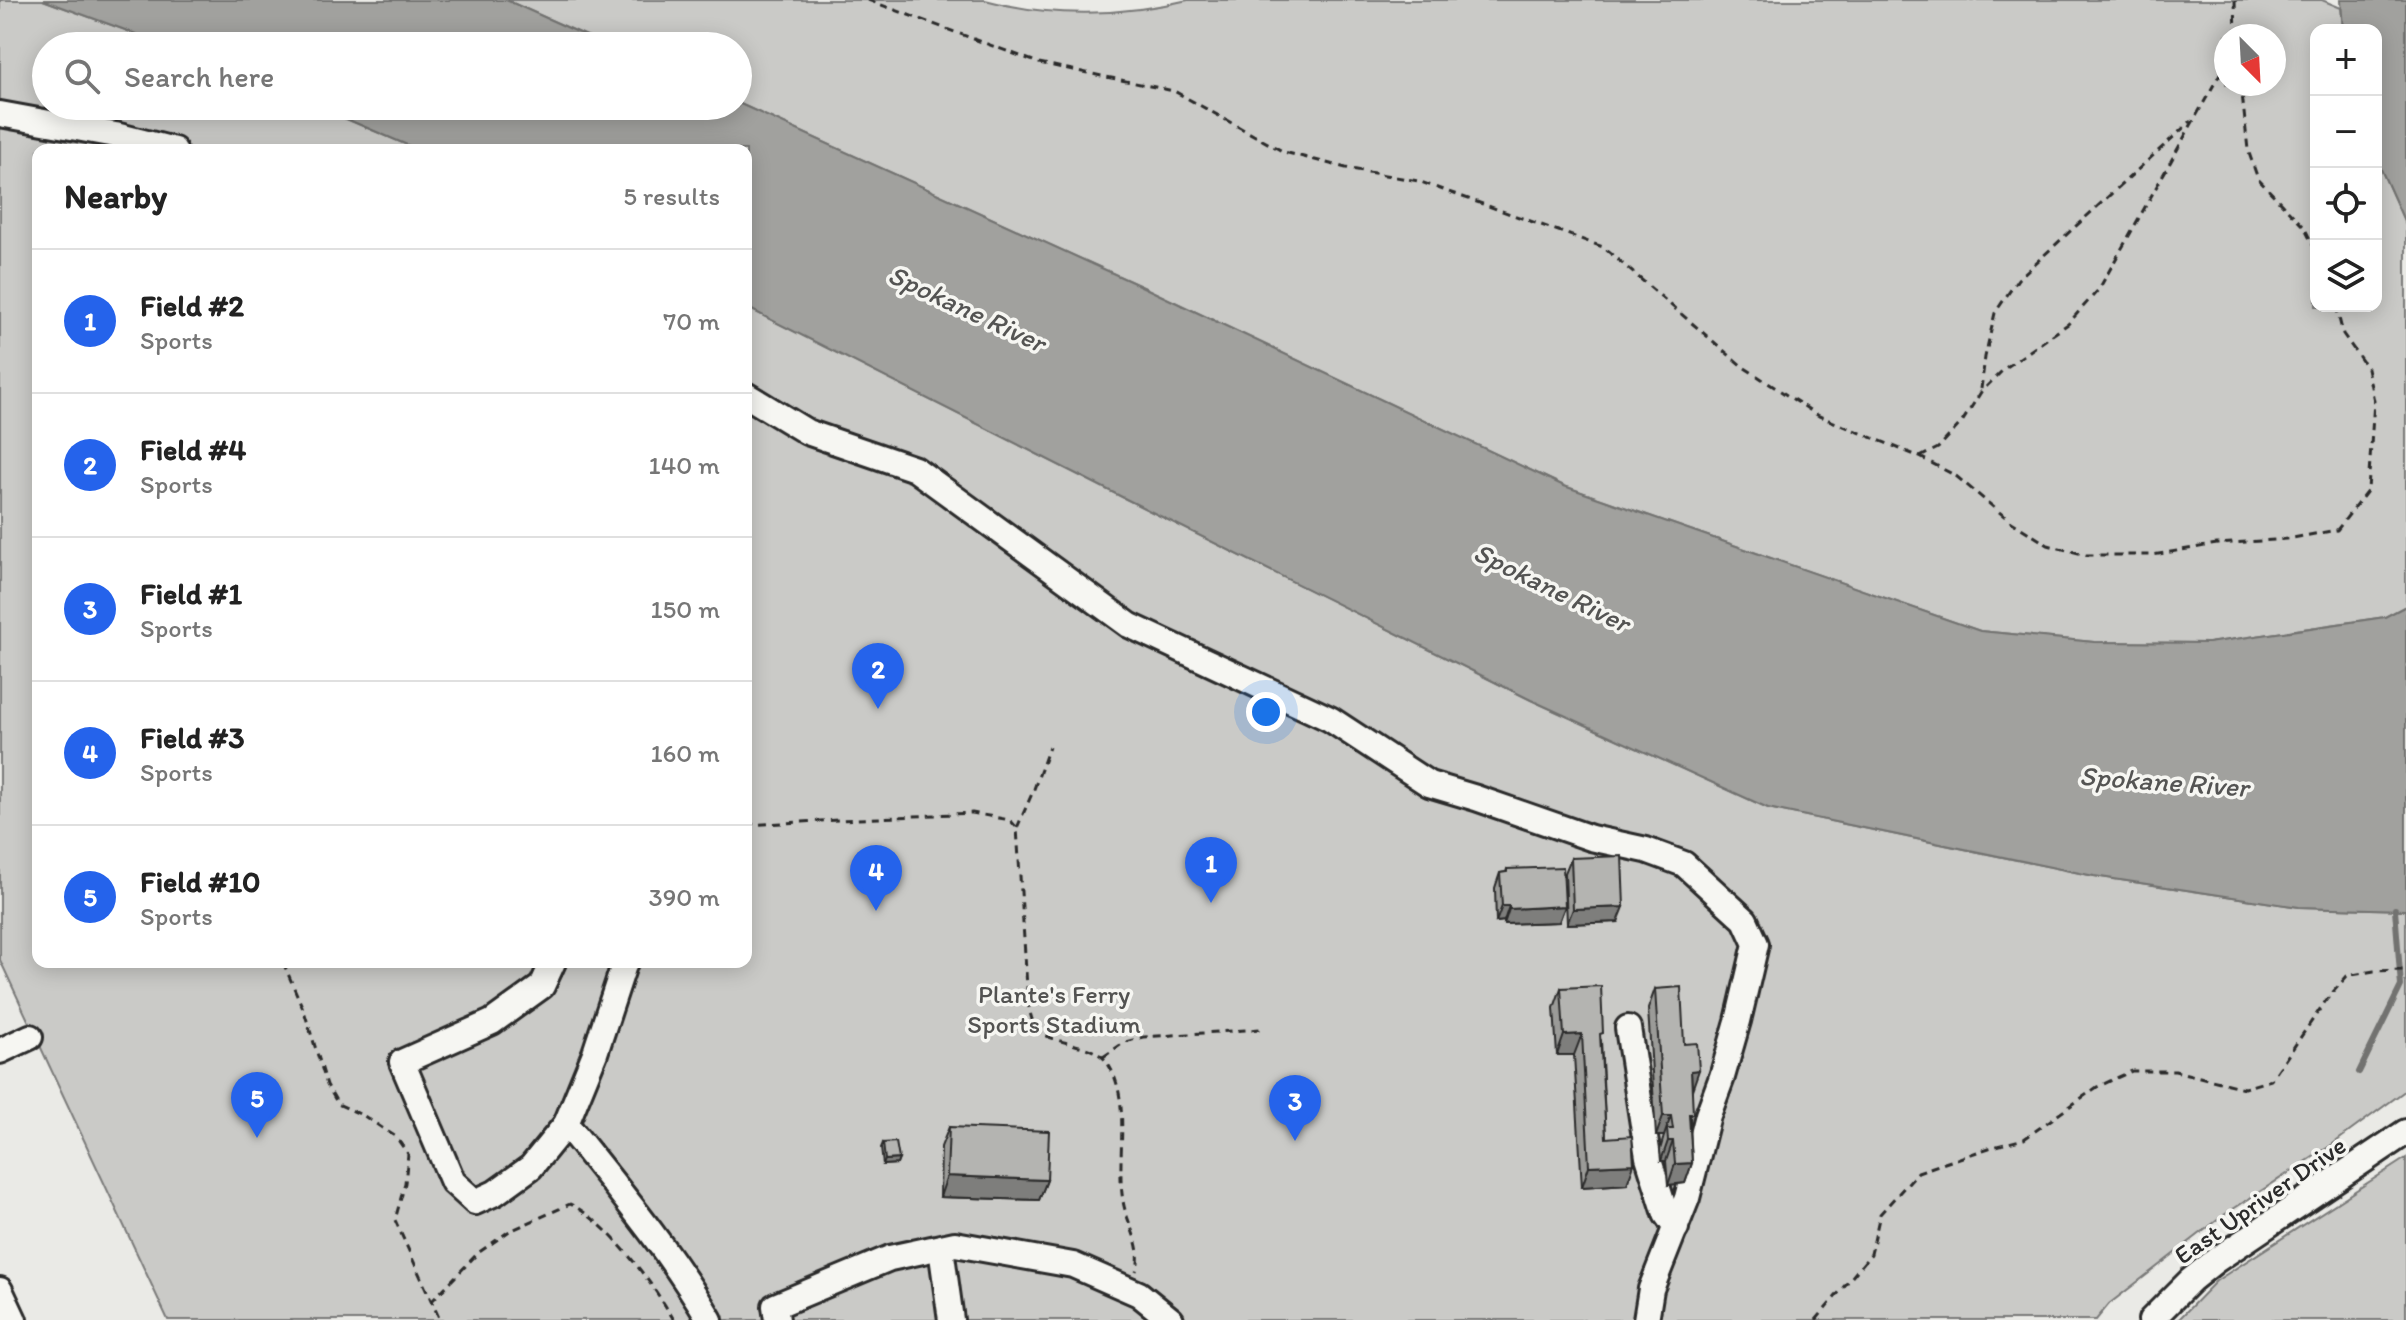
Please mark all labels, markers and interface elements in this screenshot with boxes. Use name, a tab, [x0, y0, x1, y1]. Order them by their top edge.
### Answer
north arrow	[2214, 24, 2286, 96]
map controls	[2310, 24, 2382, 312]
button: +	[2310, 24, 2382, 96]
search box	[32, 32, 752, 120]
icon: search	[60, 54, 104, 98]
text: Search here	[124, 58, 274, 95]
button: −	[2310, 96, 2382, 168]
button: locate	[2310, 168, 2382, 240]
text: Nearby	[64, 176, 167, 217]
text: 5 results	[623, 180, 720, 212]
button: layers	[2310, 240, 2382, 312]
water label: Spokane River	[883, 257, 1054, 361]
text: Field #2	[140, 287, 244, 324]
text: 1	[84, 305, 96, 337]
text: 70 m	[663, 305, 720, 337]
text: Sports	[140, 324, 213, 356]
text: Field #4	[140, 431, 246, 468]
text: 2	[83, 449, 97, 481]
text: 140 m	[649, 449, 720, 481]
text: Sports	[140, 468, 213, 500]
water label: Spokane River	[1468, 535, 1639, 641]
text: Field #1	[140, 575, 242, 612]
text: 3	[83, 593, 97, 625]
text: 150 m	[651, 593, 720, 625]
text: Sports	[140, 612, 213, 644]
pin: 2	[852, 643, 904, 709]
your location	[1246, 692, 1286, 732]
text: Field #3	[140, 719, 245, 756]
text: 4	[82, 737, 98, 769]
text: 160 m	[650, 737, 720, 769]
text: Sports	[140, 756, 213, 788]
water label: Spokane River	[2078, 758, 2253, 804]
pin: 1	[1185, 837, 1237, 903]
pin: 4	[850, 845, 902, 911]
text: Field #10	[140, 863, 261, 900]
text: 5	[83, 881, 97, 913]
text: 390 m	[648, 881, 720, 913]
text: Sports	[140, 900, 213, 932]
park label: Plante's Ferry Sports Stadium	[967, 978, 1141, 1040]
pin: 5	[231, 1072, 283, 1138]
pin: 3	[1269, 1075, 1321, 1141]
street label: East Upriver Drive	[2168, 1129, 2352, 1271]

